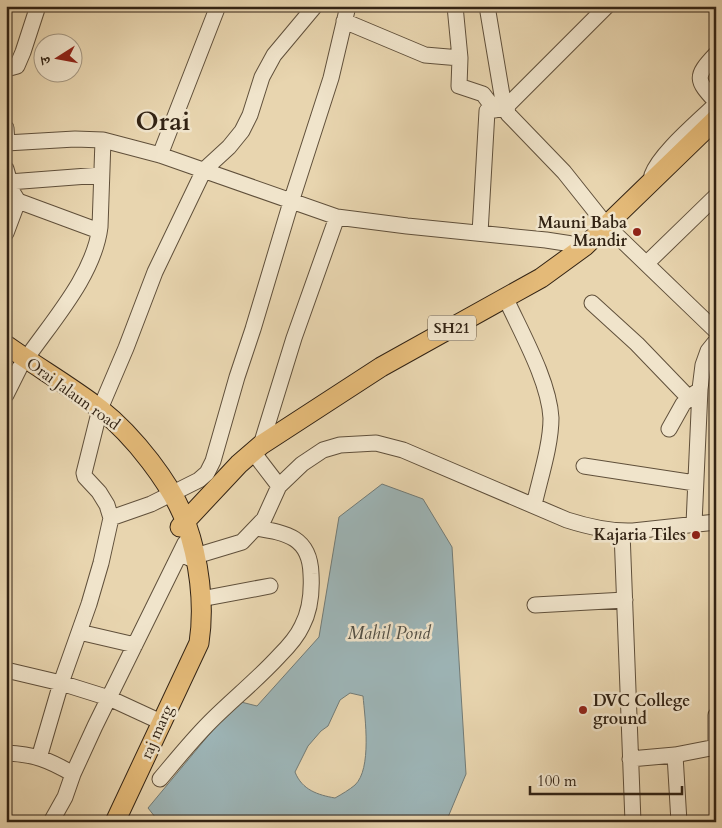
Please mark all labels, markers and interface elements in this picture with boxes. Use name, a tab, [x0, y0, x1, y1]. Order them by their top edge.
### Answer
north arrow	[32, 32, 82, 82]
text: उ	[36, 54, 56, 67]
district label: Orai	[136, 104, 190, 139]
place label: Mauni Baba Mandir	[538, 212, 628, 252]
marker: Mauni Baba Mandir	[631, 226, 643, 238]
road number: SH21	[428, 316, 476, 340]
street label: Orai Jalaun road	[22, 353, 125, 436]
place label: Kajaria Tiles	[594, 524, 686, 546]
marker: Kajaria Tiles	[690, 529, 702, 541]
water label: Mahil Pond	[347, 621, 432, 646]
place label: DVC College ground	[593, 690, 690, 730]
street label: raj marg	[135, 702, 179, 762]
marker: DVC College ground	[577, 704, 589, 716]
scale bar	[530, 763, 682, 795]
text: 100 m	[537, 771, 577, 791]

